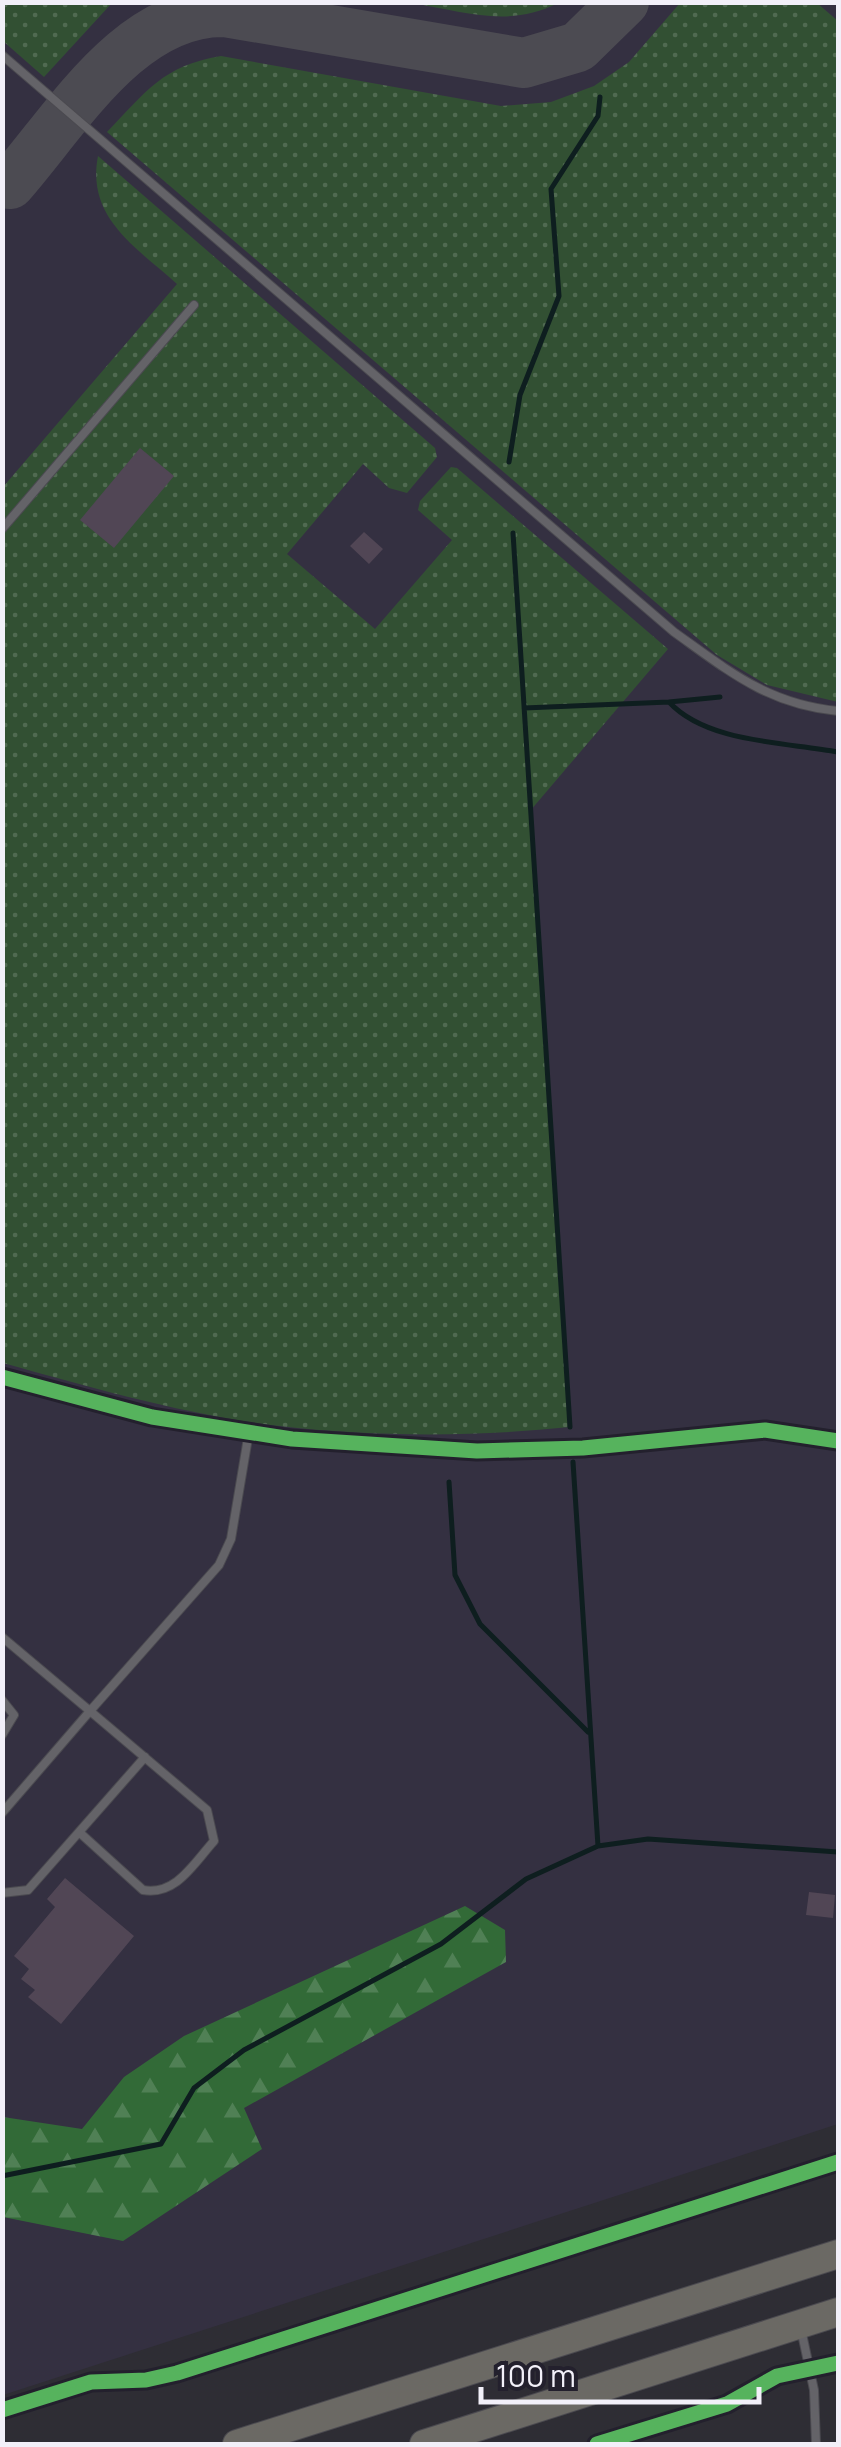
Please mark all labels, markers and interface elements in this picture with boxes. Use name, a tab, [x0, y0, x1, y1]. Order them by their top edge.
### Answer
scale bar	[481, 2342, 758, 2404]
text: 100 m	[496, 2355, 576, 2396]

